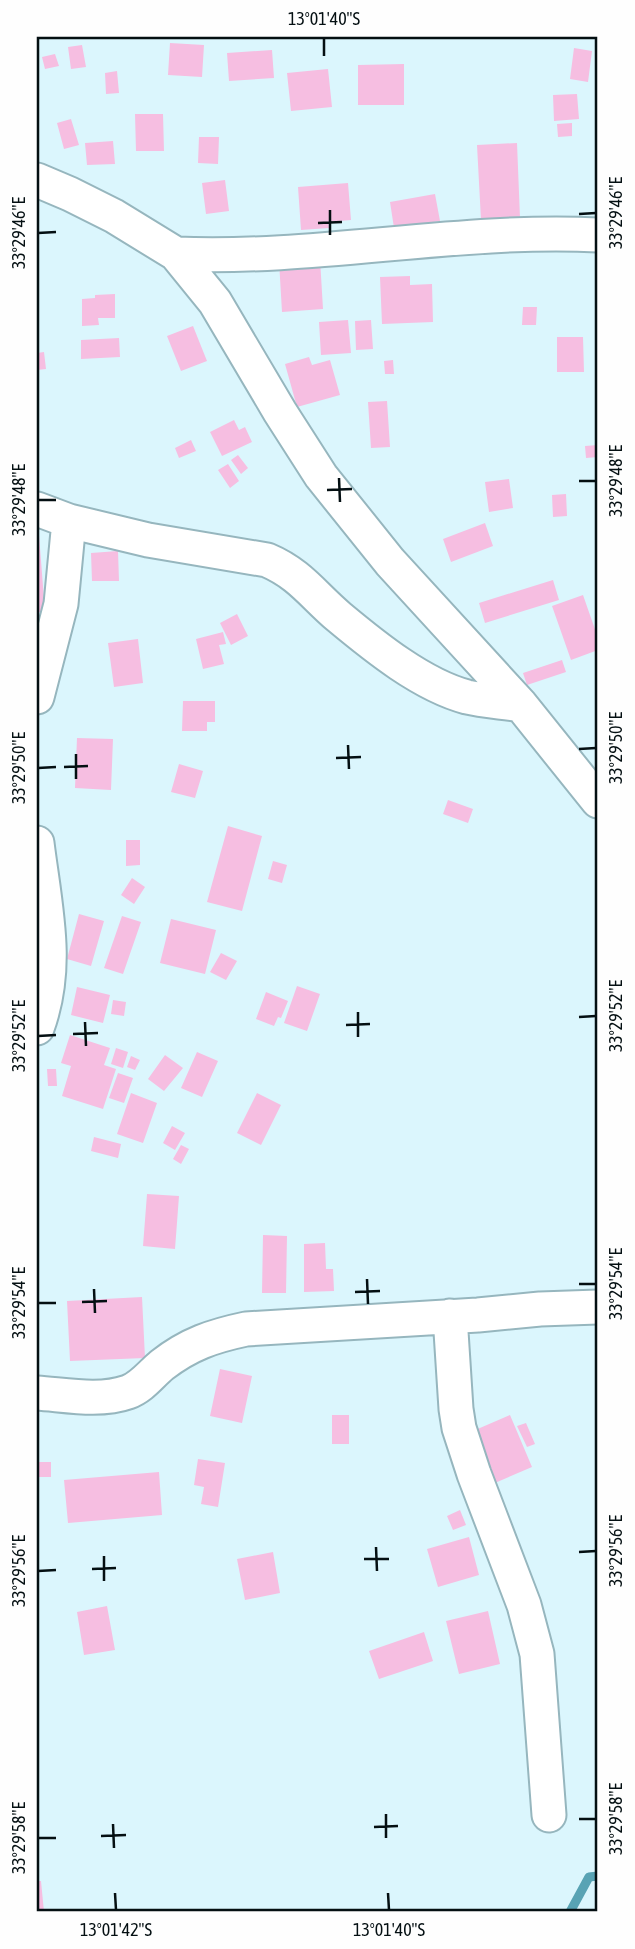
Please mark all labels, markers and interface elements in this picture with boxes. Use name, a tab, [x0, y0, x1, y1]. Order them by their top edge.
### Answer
text: 13°01'40"S	[288, 8, 360, 29]
text: 33°29'46"E	[605, 177, 626, 249]
text: 33°29'46"E	[8, 197, 29, 269]
text: 33°29'48"E	[605, 445, 626, 517]
text: 33°29'48"E	[8, 464, 29, 536]
text: 33°29'50"E	[605, 712, 626, 784]
text: 33°29'50"E	[8, 732, 29, 804]
text: 33°29'52"E	[605, 980, 626, 1052]
text: 33°29'52"E	[8, 1000, 29, 1072]
text: 33°29'54"E	[605, 1248, 626, 1320]
text: 33°29'54"E	[8, 1267, 29, 1339]
text: 33°29'56"E	[605, 1515, 626, 1587]
text: 33°29'56"E	[8, 1535, 29, 1607]
text: 33°29'58"E	[605, 1783, 626, 1855]
text: 33°29'58"E	[8, 1802, 29, 1874]
text: 13°01'42"S	[80, 1919, 152, 1940]
text: 13°01'40"S	[353, 1919, 425, 1940]

